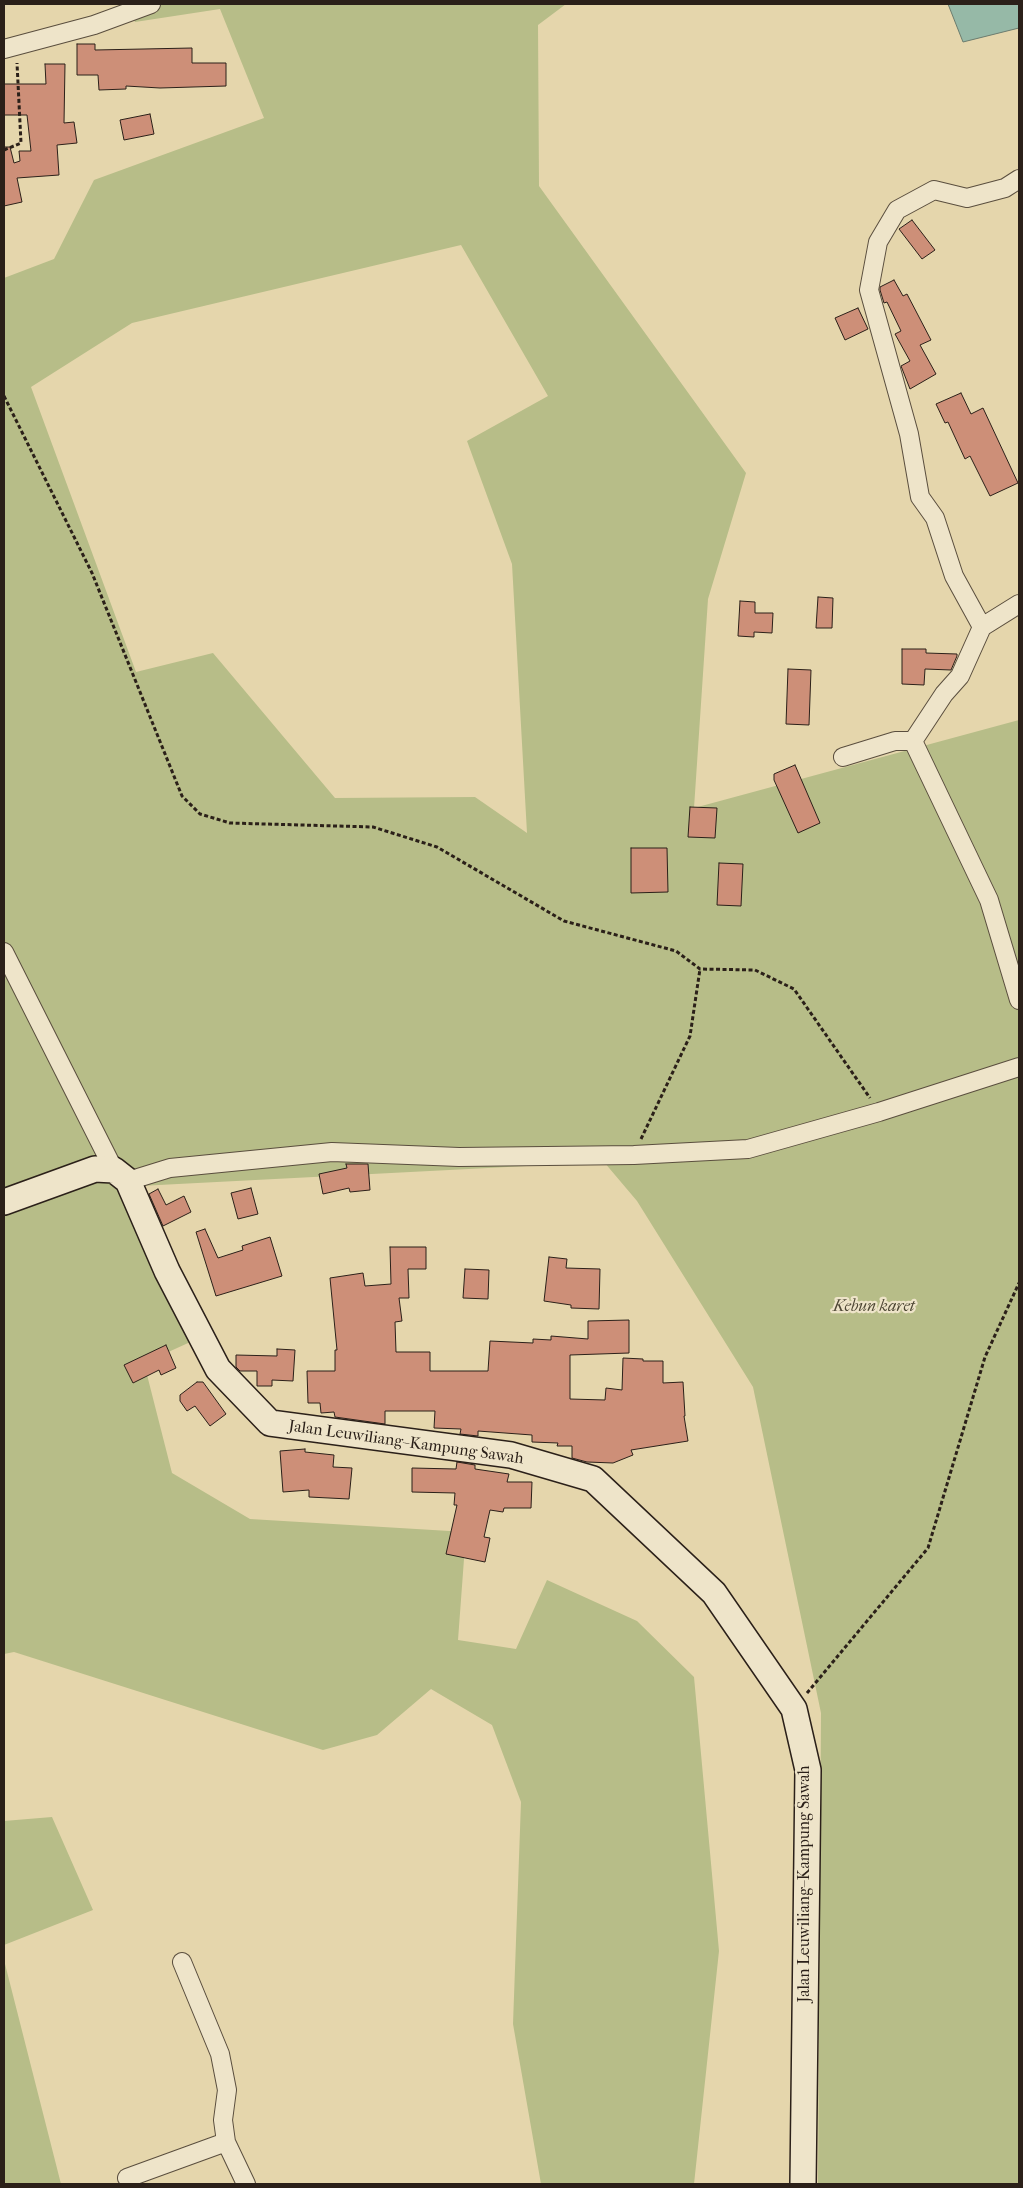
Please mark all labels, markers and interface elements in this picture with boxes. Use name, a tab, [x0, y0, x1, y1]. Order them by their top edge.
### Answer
park label: Kebun karet	[833, 1297, 915, 1317]
street label: Jalan Leuwiliang–Kampung Sawah	[287, 1417, 525, 1469]
street label: Jalan Leuwiliang–Kampung Sawah	[795, 1765, 815, 2003]

